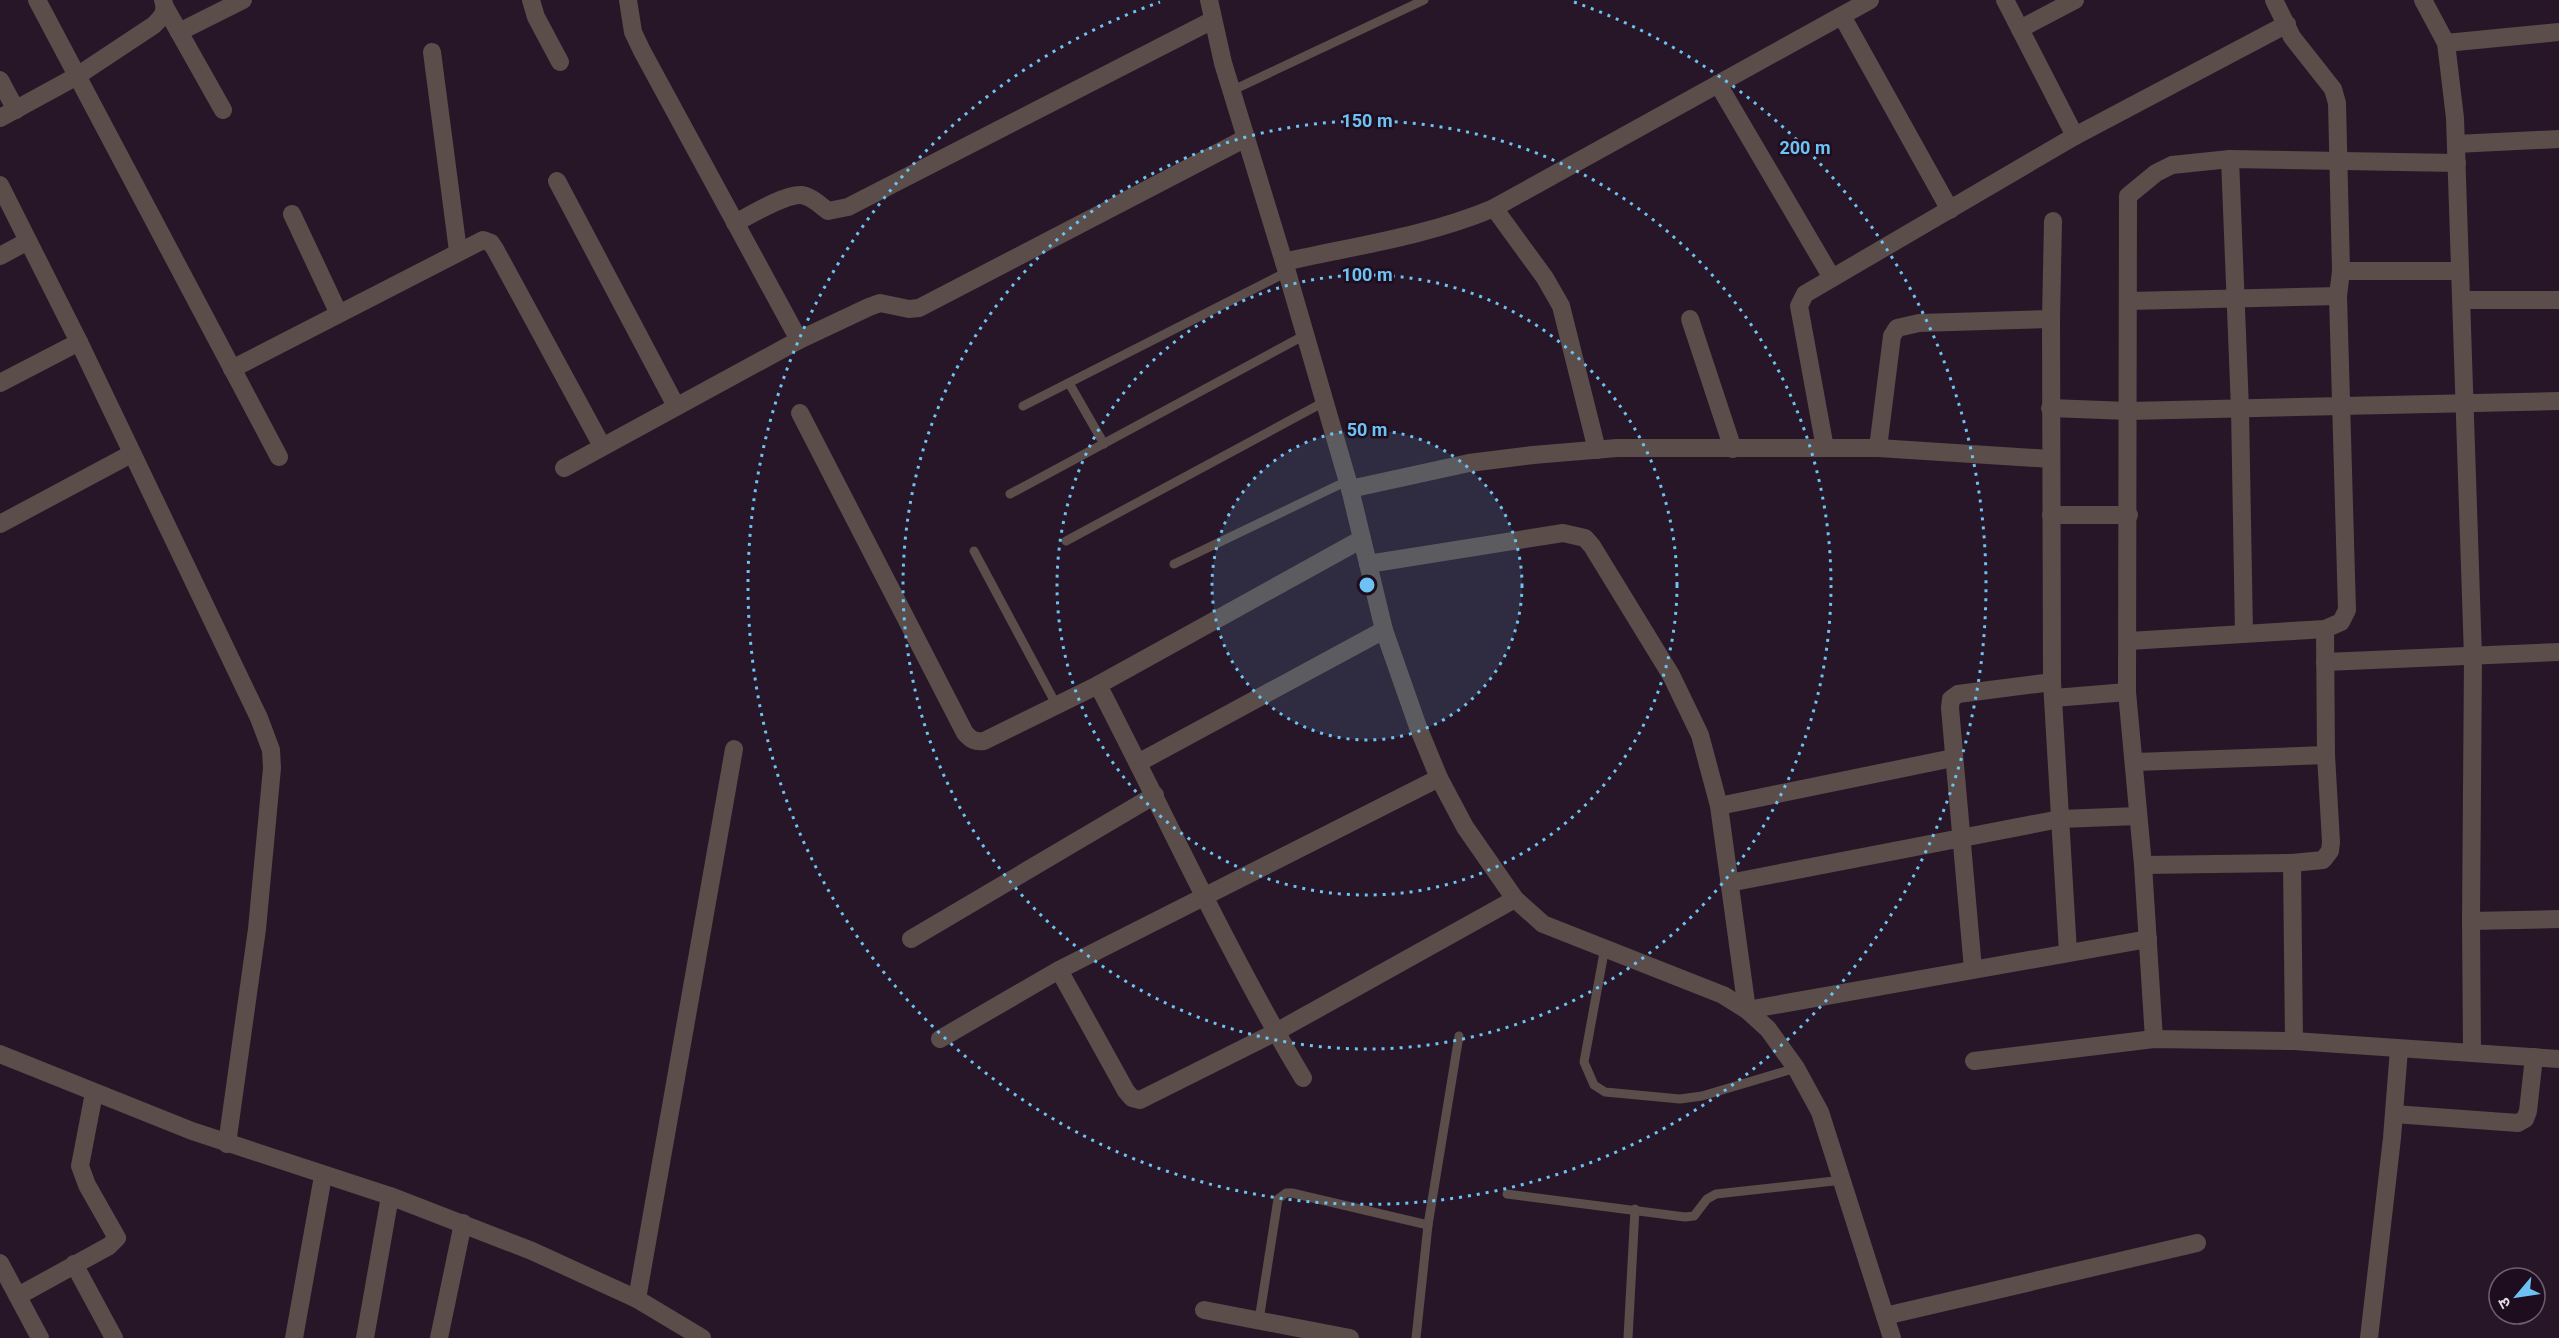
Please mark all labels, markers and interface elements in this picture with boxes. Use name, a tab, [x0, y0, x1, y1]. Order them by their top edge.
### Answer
text: 150 m	[1341, 110, 1393, 131]
text: 200 m	[1779, 137, 1831, 158]
text: 100 m	[1341, 264, 1393, 285]
text: 50 m	[1347, 419, 1387, 440]
centre of rings	[1357, 575, 1377, 595]
north arrow	[2487, 1266, 2547, 1326]
text: उ	[2493, 1294, 2515, 1312]

